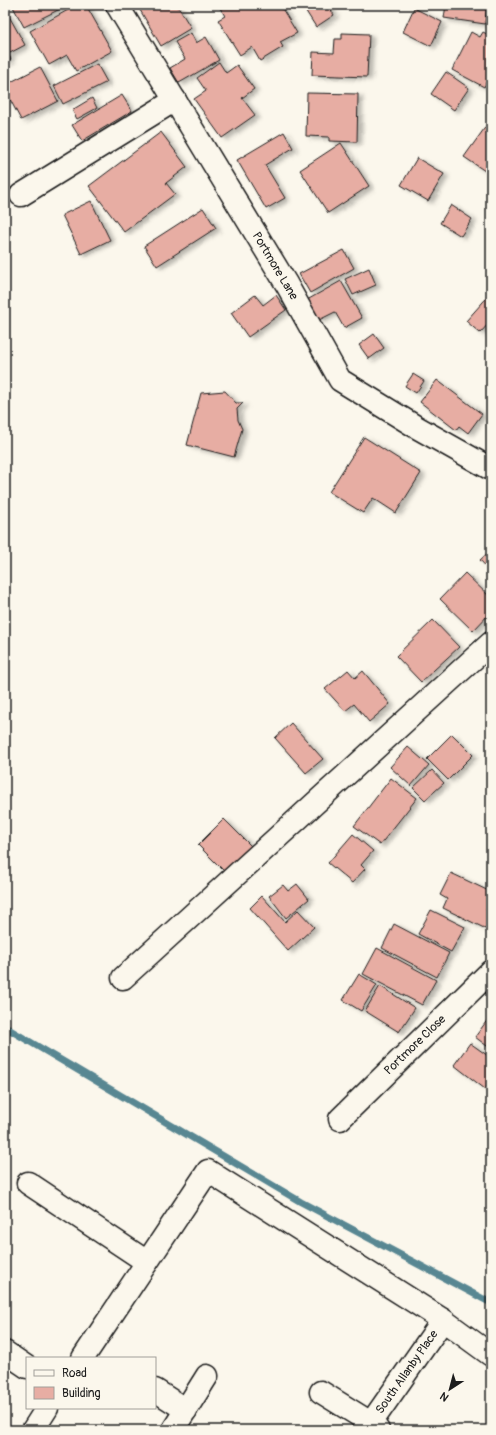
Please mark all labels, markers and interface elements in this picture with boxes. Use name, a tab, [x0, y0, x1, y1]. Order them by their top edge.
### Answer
street label: Portmore Lane	[249, 229, 301, 303]
street label: Portmore Close	[381, 1012, 449, 1078]
street label: South Allanby Place	[373, 1327, 442, 1417]
legend	[26, 1357, 156, 1409]
text: Road	[62, 1366, 87, 1381]
north arrow	[430, 1369, 470, 1409]
text: Building	[62, 1386, 101, 1401]
text: N	[437, 1389, 451, 1404]

